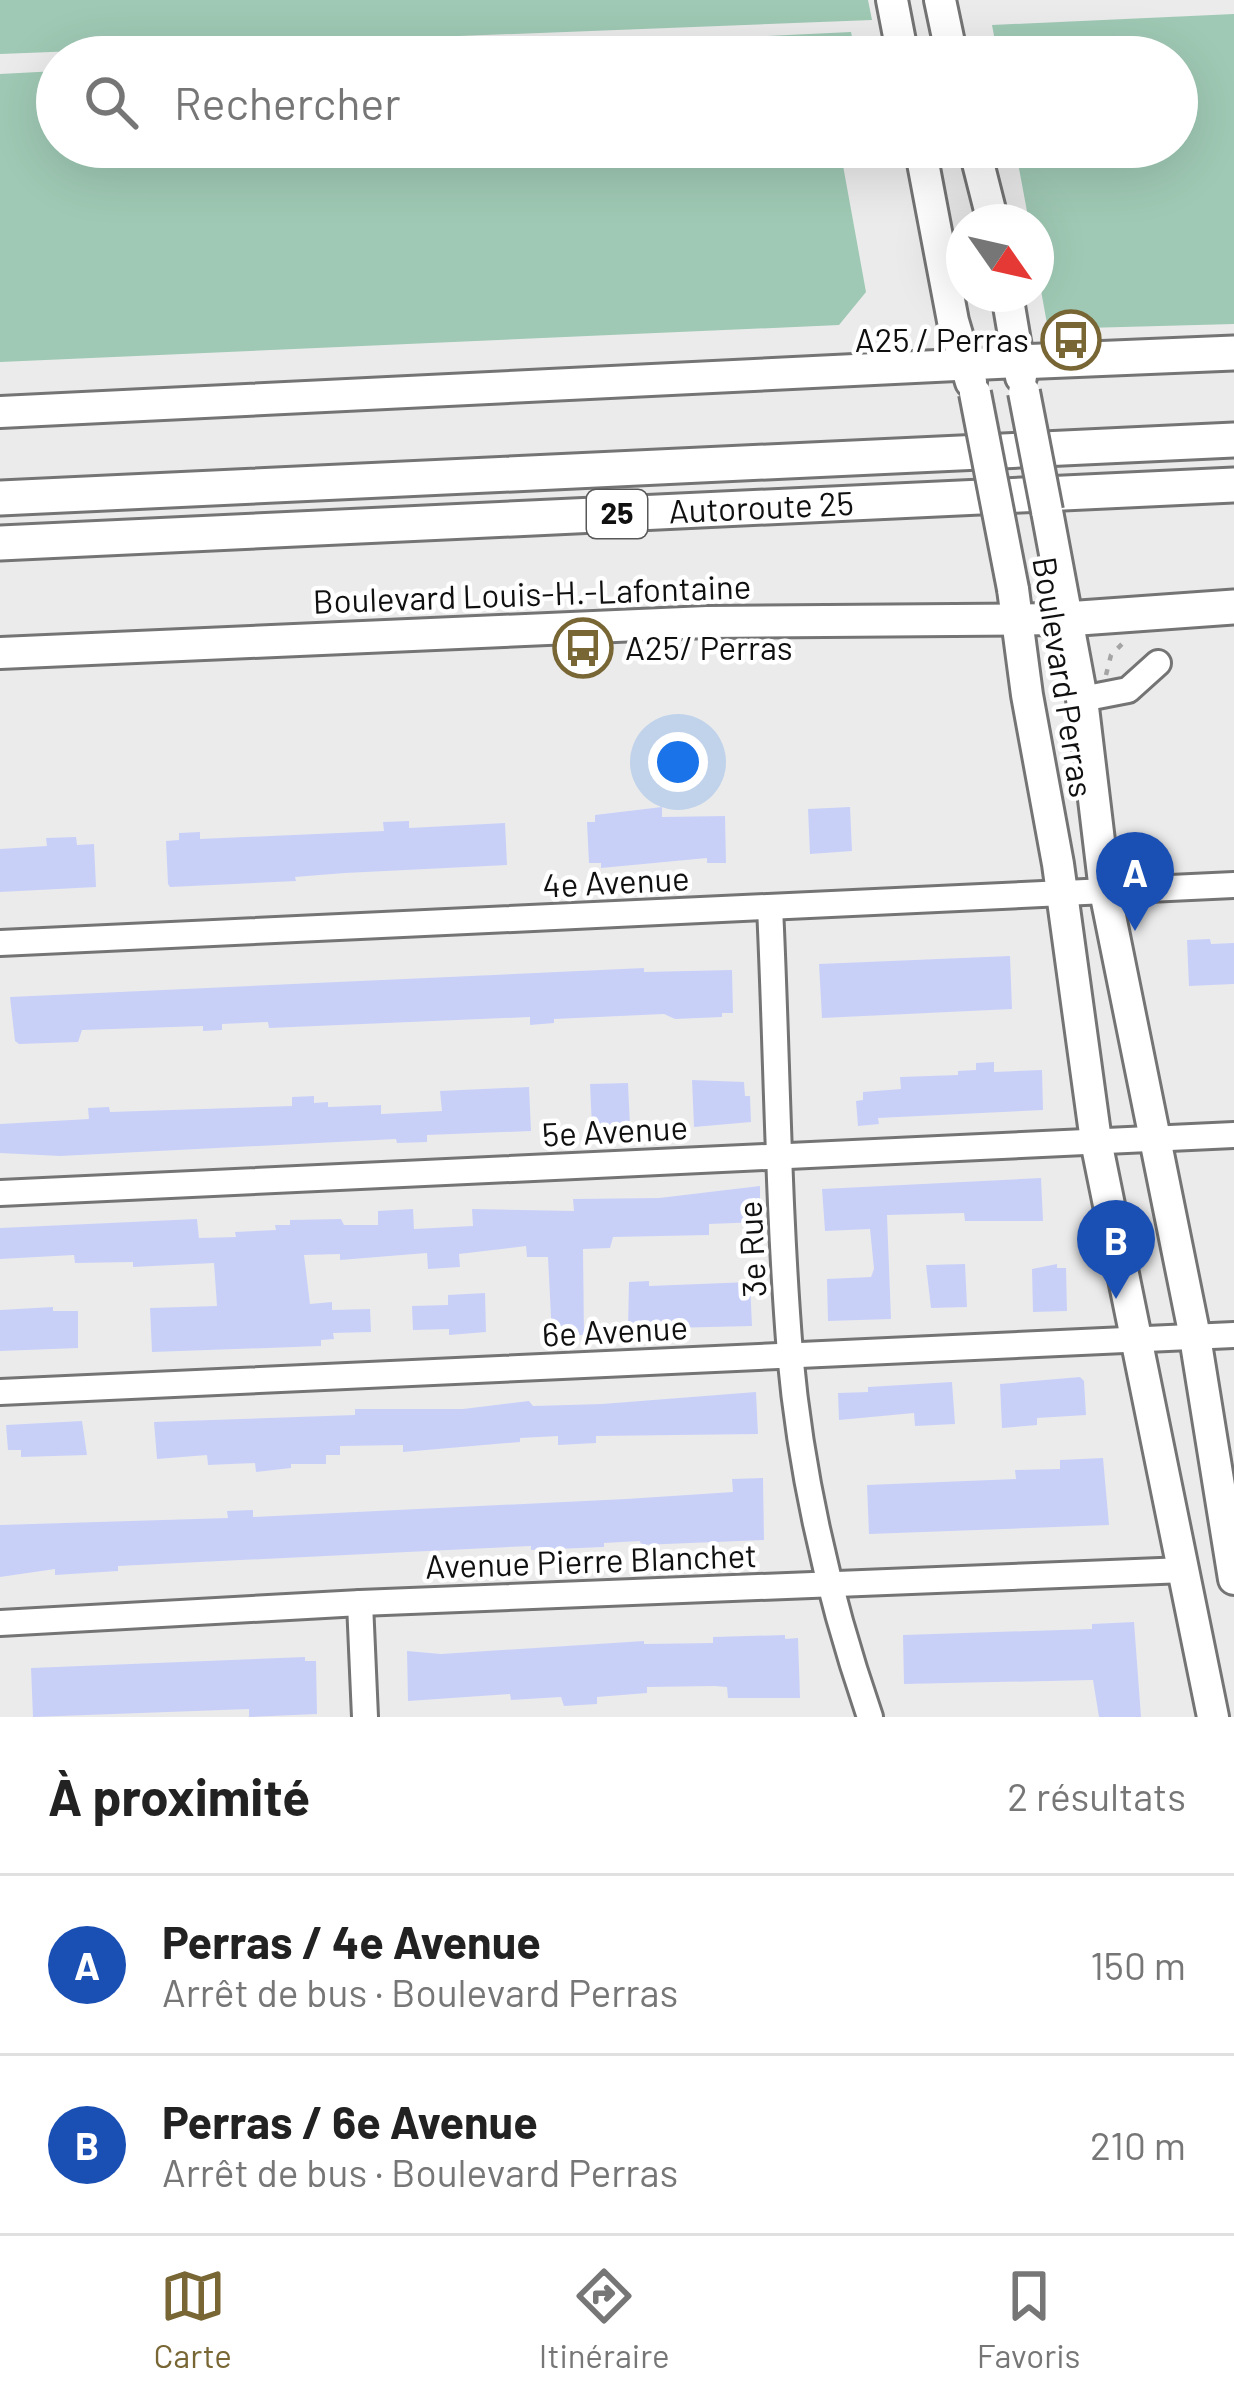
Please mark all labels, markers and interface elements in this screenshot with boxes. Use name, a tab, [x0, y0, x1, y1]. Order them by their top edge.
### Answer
search box	[36, 36, 1198, 168]
icon: search	[78, 69, 144, 135]
text: Rechercher	[174, 75, 401, 129]
north arrow	[946, 204, 1054, 312]
bus stop icon: A25 / Perras	[1040, 309, 1102, 371]
place label: A25 / Perras	[855, 319, 1029, 359]
street label: Autoroute 25	[668, 482, 855, 531]
road number: 25	[587, 490, 647, 538]
street label: Boulevard Perras	[1025, 554, 1103, 800]
street label: Boulevard Louis-H.-Lafontaine	[312, 565, 752, 621]
bus stop icon: A25/ Perras	[552, 617, 614, 679]
place label: A25/ Perras	[625, 627, 793, 667]
your location	[648, 732, 708, 792]
pin: A	[1096, 832, 1174, 931]
street label: 4e Avenue	[541, 857, 691, 905]
street label: 5e Avenue	[541, 1106, 689, 1154]
street label: 3e Rue	[728, 1200, 774, 1298]
pin: B	[1077, 1200, 1155, 1299]
street label: 6e Avenue	[541, 1306, 689, 1354]
street label: Avenue Pierre Blanchet	[424, 1534, 757, 1586]
text: À proximité	[48, 1765, 310, 1826]
text: 2 résultats	[1007, 1772, 1186, 1819]
text: Perras / 4e Avenue	[162, 1914, 541, 1968]
text: A	[74, 1941, 100, 1988]
text: 150 m	[1090, 1941, 1186, 1988]
text: Arrêt de bus · Boulevard Perras	[162, 1968, 678, 2015]
text: Perras / 6e Avenue	[162, 2094, 538, 2148]
text: B	[75, 2121, 99, 2168]
text: 210 m	[1090, 2121, 1186, 2168]
text: Arrêt de bus · Boulevard Perras	[162, 2148, 678, 2195]
tab: Carte	[154, 2263, 232, 2375]
tab: Itinéraire	[539, 2263, 670, 2375]
tab: Favoris	[977, 2263, 1080, 2375]

